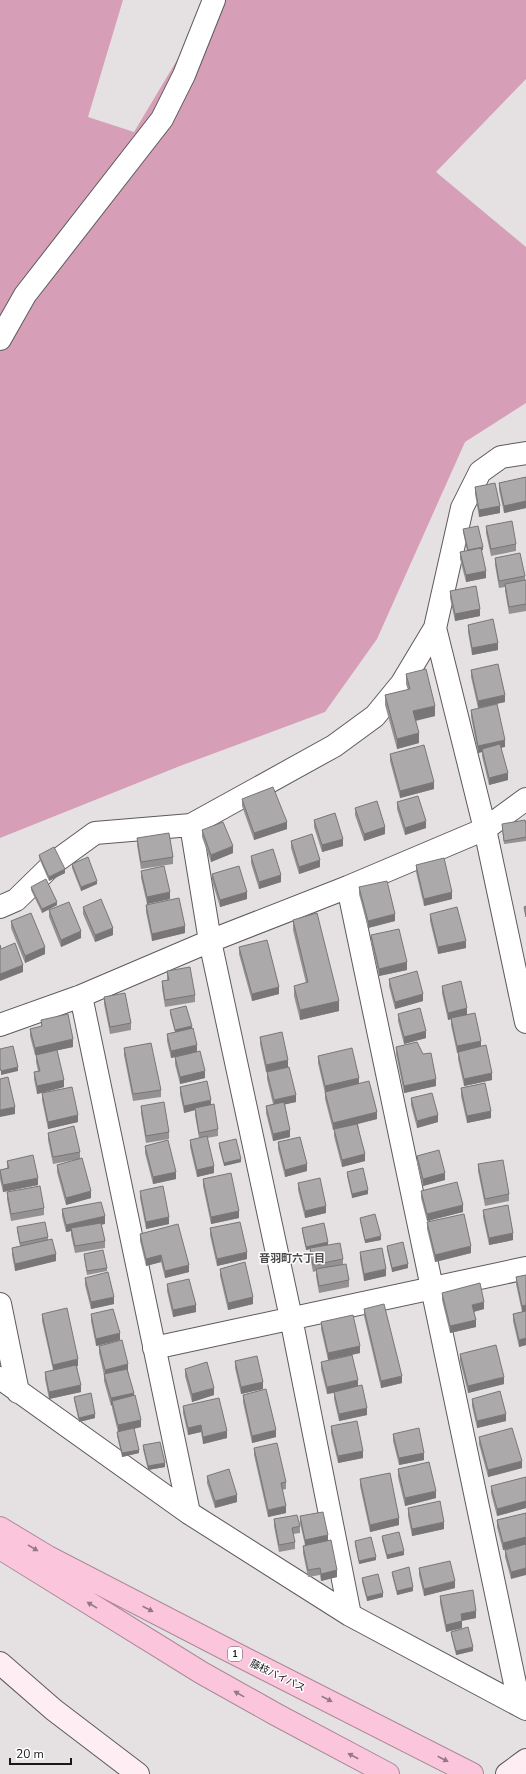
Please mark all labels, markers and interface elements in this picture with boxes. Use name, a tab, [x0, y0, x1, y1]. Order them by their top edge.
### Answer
district label: 音羽町六丁目	[259, 1251, 325, 1266]
one-way arrow	[27, 1545, 39, 1552]
one-way arrow	[86, 1602, 98, 1609]
one-way arrow	[143, 1606, 154, 1613]
road number: 1	[228, 1647, 242, 1661]
street label: 藤枝バイパス	[248, 1656, 308, 1695]
one-way arrow	[233, 1691, 245, 1697]
one-way arrow	[321, 1696, 333, 1703]
scale bar	[10, 1740, 71, 1766]
text: 20 m	[16, 1746, 44, 1762]
one-way arrow	[348, 1753, 359, 1759]
one-way arrow	[437, 1756, 448, 1762]

